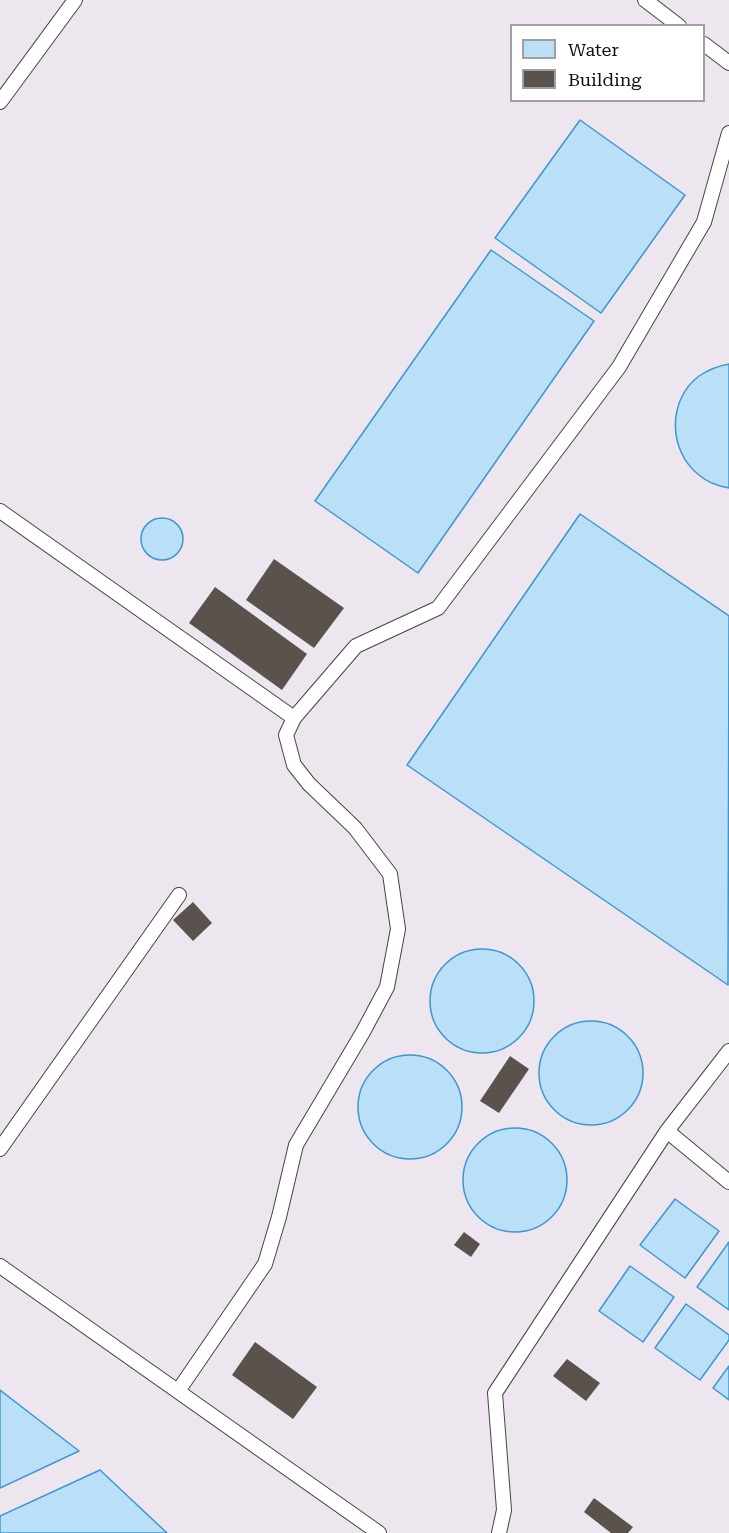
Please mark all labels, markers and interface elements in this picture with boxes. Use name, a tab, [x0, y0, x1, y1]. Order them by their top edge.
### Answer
legend	[510, 24, 705, 102]
text: Water	[568, 39, 619, 60]
text: Building	[568, 69, 642, 90]

